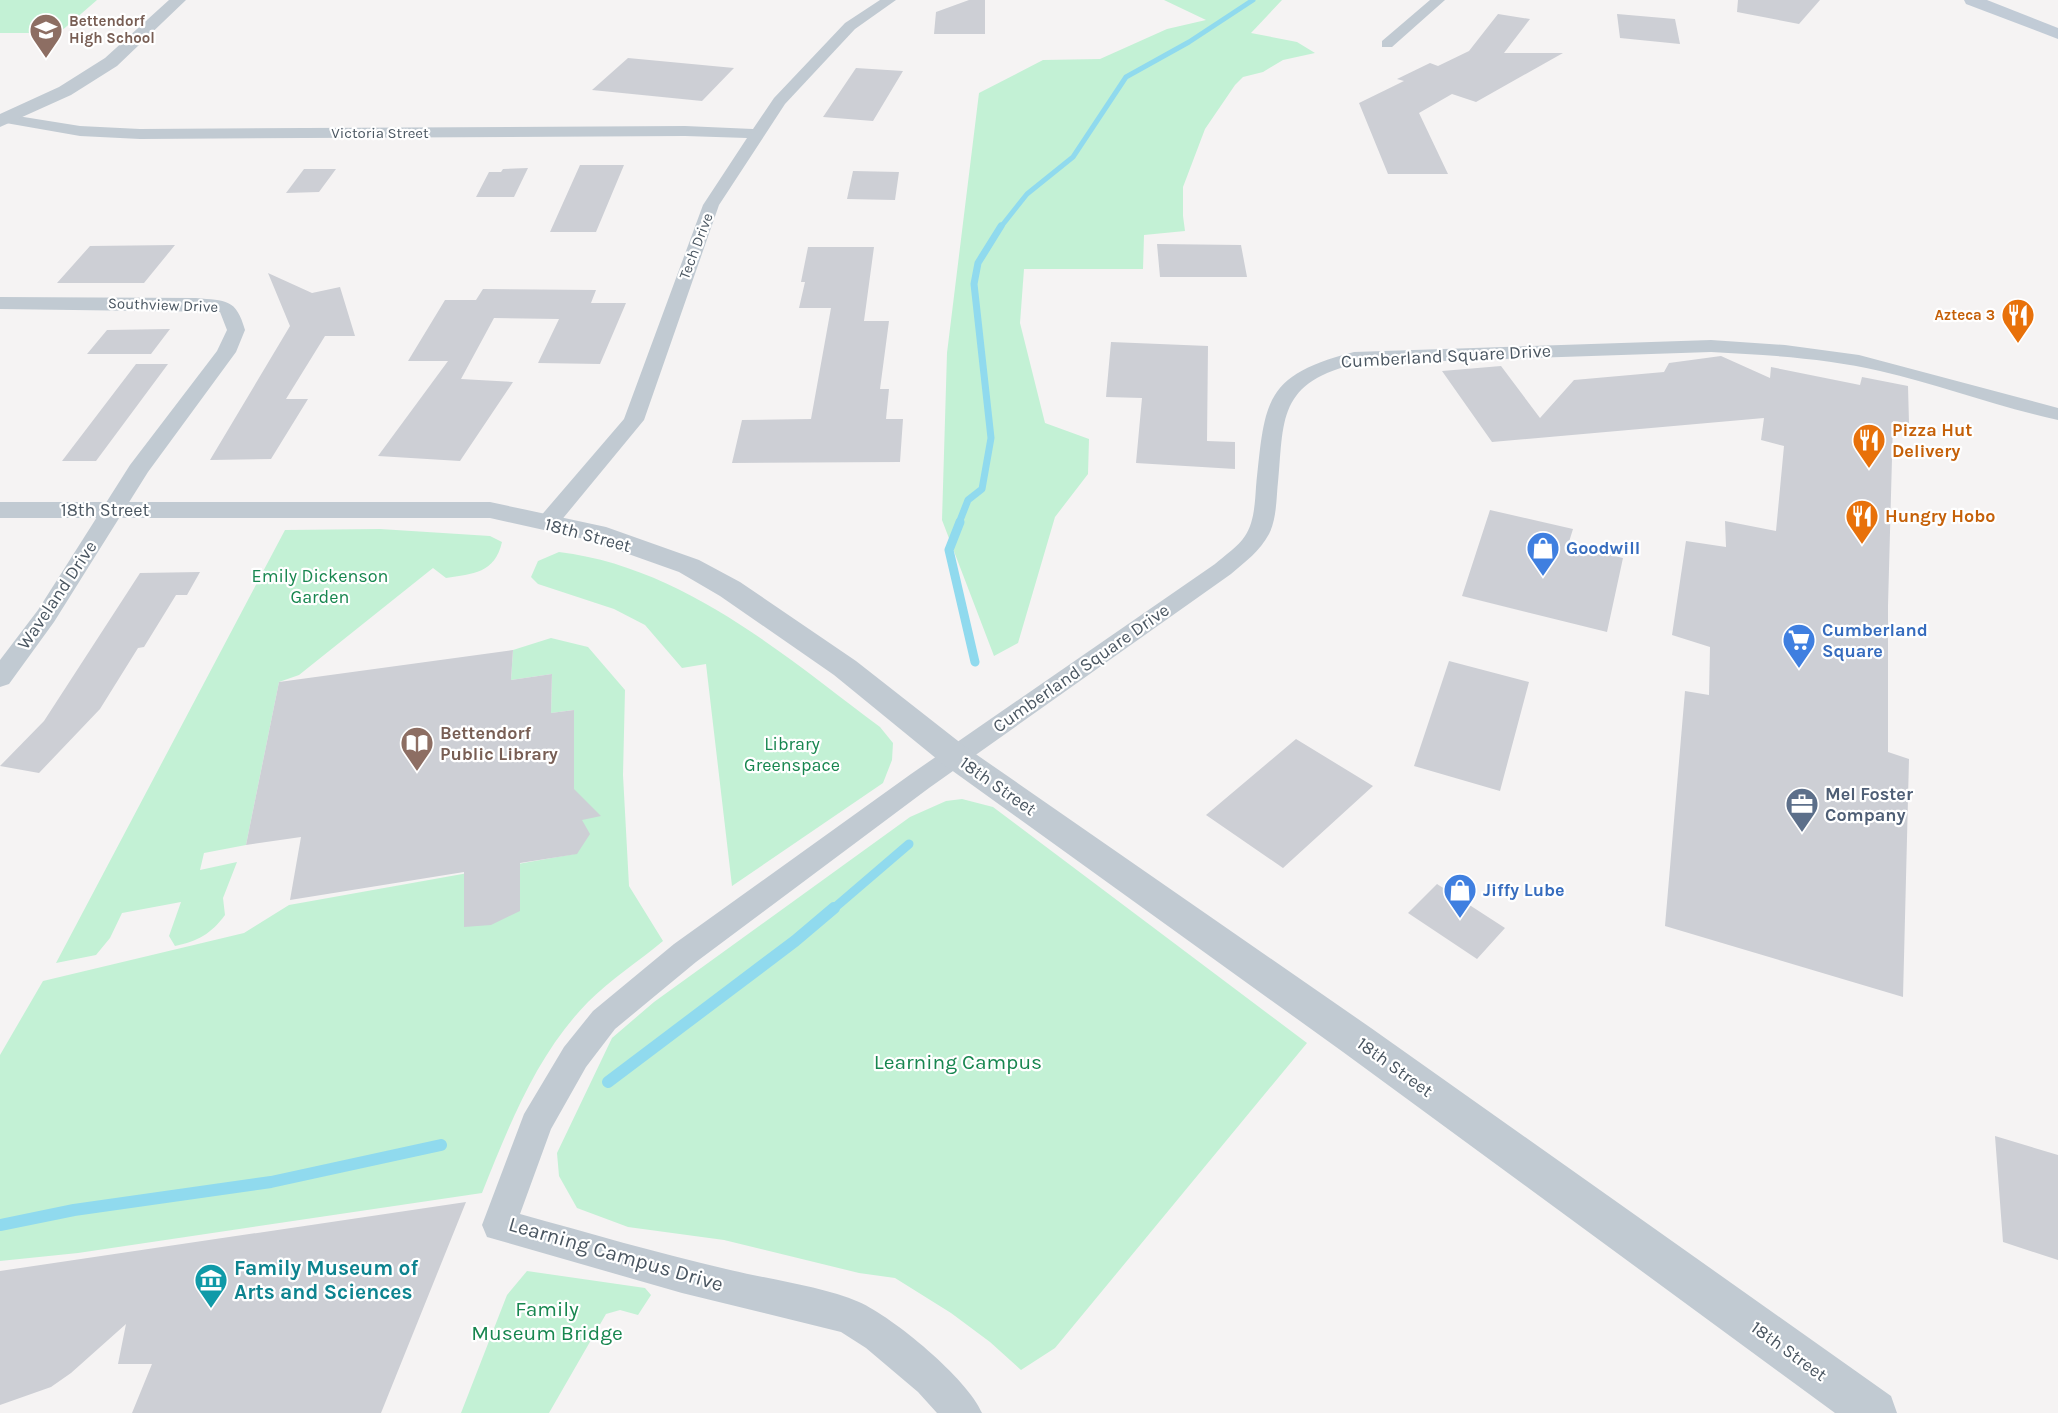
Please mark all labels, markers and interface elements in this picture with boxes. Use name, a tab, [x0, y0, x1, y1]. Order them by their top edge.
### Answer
school or university icon: Bettendorf High School	[28, 12, 64, 59]
place label: Bettendorf High School	[69, 12, 155, 47]
street label: Victoria Street	[331, 124, 429, 142]
street label: Tech Drive	[675, 210, 717, 282]
street label: Southview Drive	[108, 294, 218, 316]
restaurant icon: Azteca 3	[2000, 297, 2036, 344]
place label: Azteca 3	[1934, 306, 1995, 324]
street label: Cumberland Square Drive	[1340, 340, 1552, 372]
place label: Pizza Hut Delivery	[1892, 419, 1972, 462]
restaurant icon: Pizza Hut Delivery	[1851, 422, 1887, 469]
restaurant icon: Hungry Hobo	[1844, 498, 1880, 545]
street label: 18th Street	[61, 499, 149, 521]
place label: Hungry Hobo	[1885, 505, 1996, 527]
street label: 18th Street	[542, 513, 634, 557]
shop icon: Goodwill	[1525, 530, 1561, 577]
street label: Waveland Drive	[13, 536, 101, 654]
place label: Goodwill	[1566, 537, 1640, 559]
park label: Emily Dickenson Garden	[252, 565, 388, 608]
street label: Cumberland Square Drive	[989, 599, 1173, 737]
place label: Cumberland Square	[1822, 619, 1928, 662]
supermarket icon: Cumberland Square	[1781, 622, 1817, 669]
place label: Bettendorf Public Library	[440, 722, 558, 765]
library icon: Bettendorf Public Library	[399, 725, 435, 772]
park label: Library Greenspace	[744, 733, 840, 776]
street label: 18th Street	[956, 752, 1041, 820]
place label: Mel Foster Company	[1825, 783, 1913, 826]
office icon: Mel Foster Company	[1784, 786, 1820, 833]
shop icon: Jiffy Lube	[1442, 872, 1478, 919]
place label: Jiffy Lube	[1483, 879, 1565, 901]
street label: 18th Street	[1353, 1032, 1437, 1102]
park label: Learning Campus	[874, 1050, 1042, 1074]
street label: Learning Campus Drive	[506, 1212, 726, 1296]
place label: Family Museum of Arts and Sciences	[234, 1256, 418, 1304]
museum icon: Family Museum of Arts and Sciences	[193, 1262, 229, 1309]
park label: Family Museum Bridge	[471, 1297, 623, 1345]
street label: 18th Street	[1747, 1316, 1831, 1386]

